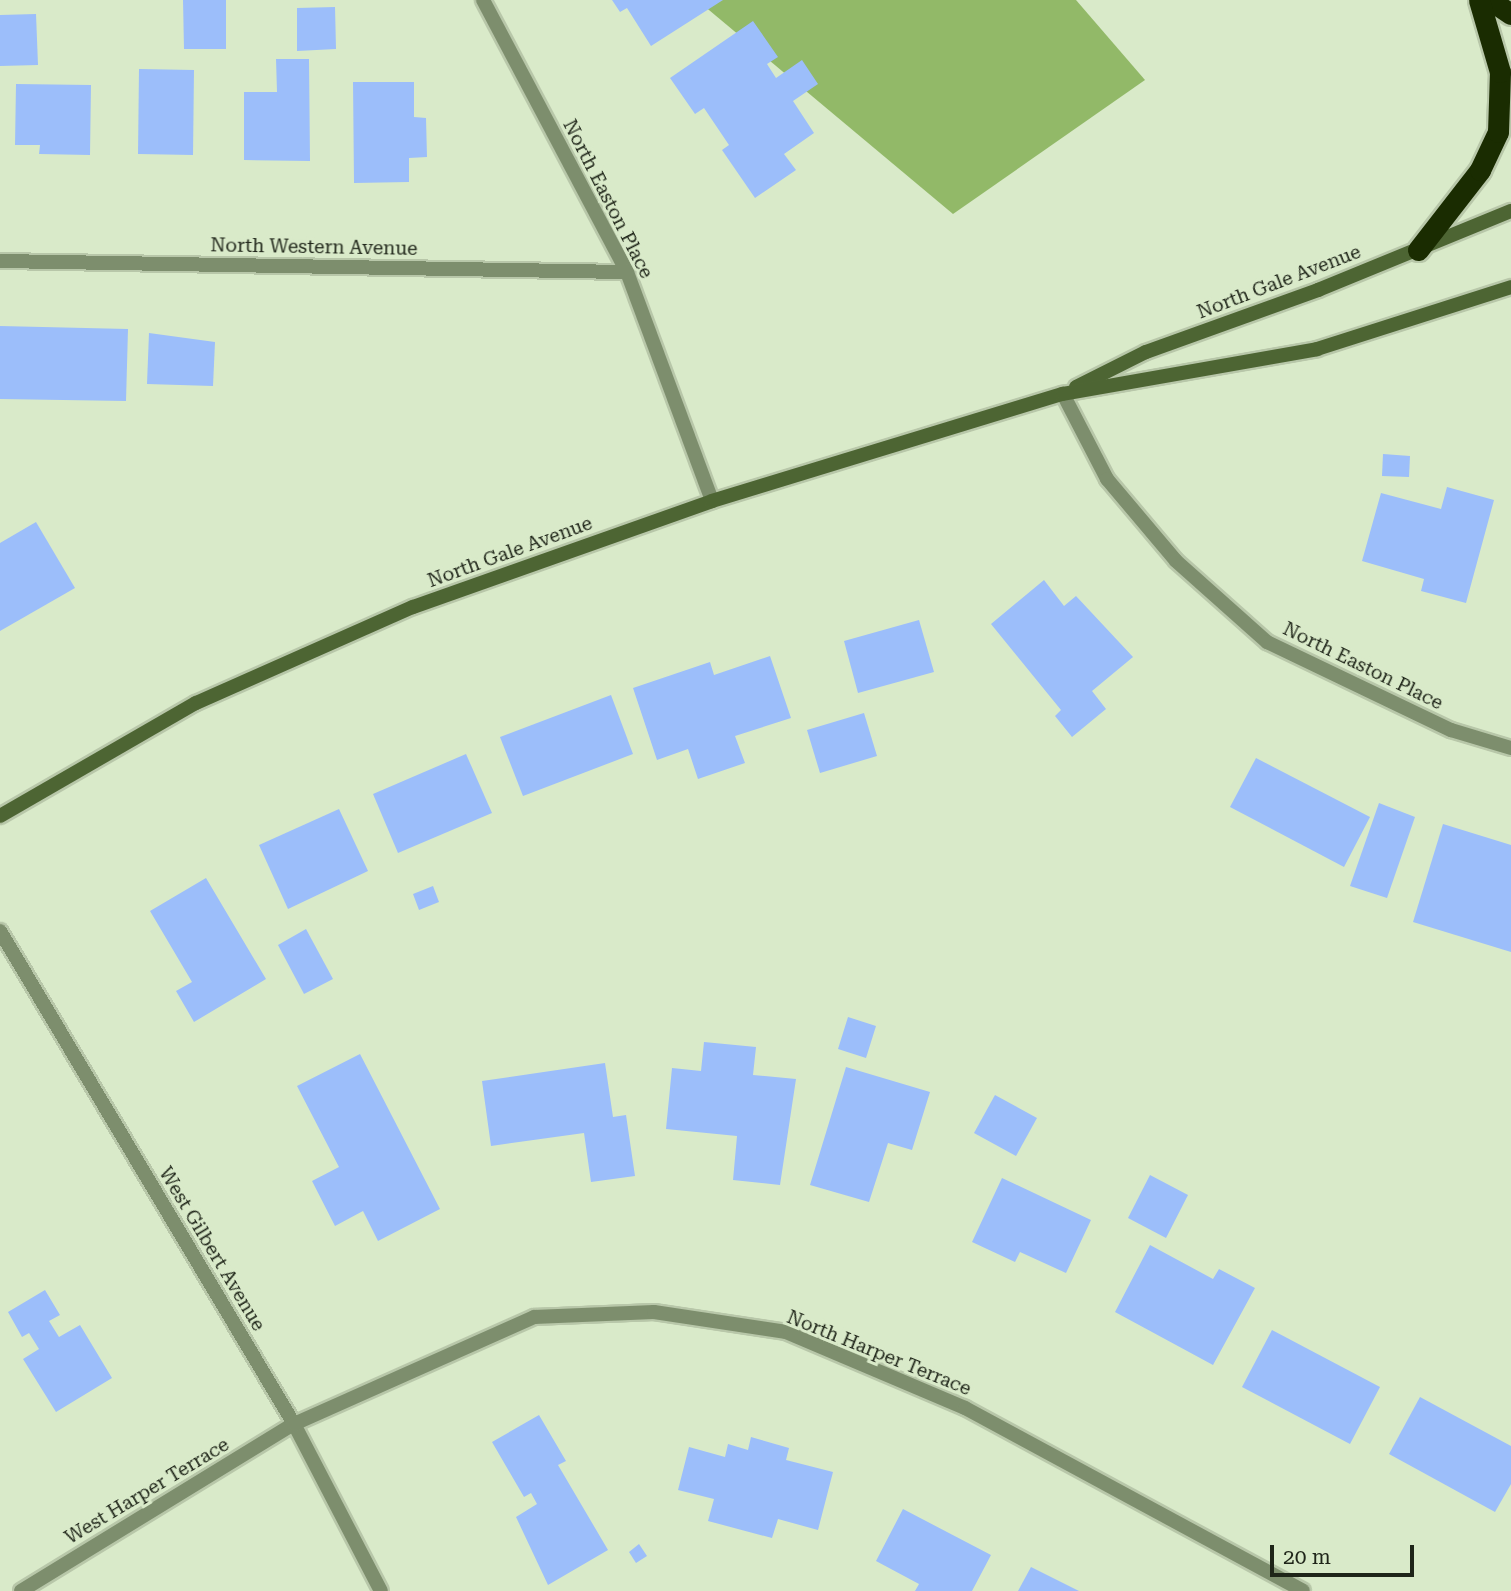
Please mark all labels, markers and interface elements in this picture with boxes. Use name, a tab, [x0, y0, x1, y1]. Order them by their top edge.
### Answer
street label: North Easton Place	[558, 116, 658, 282]
street label: North Western Avenue	[210, 234, 418, 260]
street label: North Gale Avenue	[1194, 240, 1364, 324]
street label: North Gale Avenue	[425, 512, 595, 592]
street label: North Easton Place	[1279, 617, 1447, 715]
street label: West Gilbert Avenue	[154, 1163, 270, 1335]
street label: North Harper Terrace	[784, 1306, 974, 1400]
street label: West Harper Terrace	[61, 1433, 233, 1549]
scale bar	[1273, 1532, 1416, 1576]
text: 20 m	[1283, 1545, 1331, 1569]

